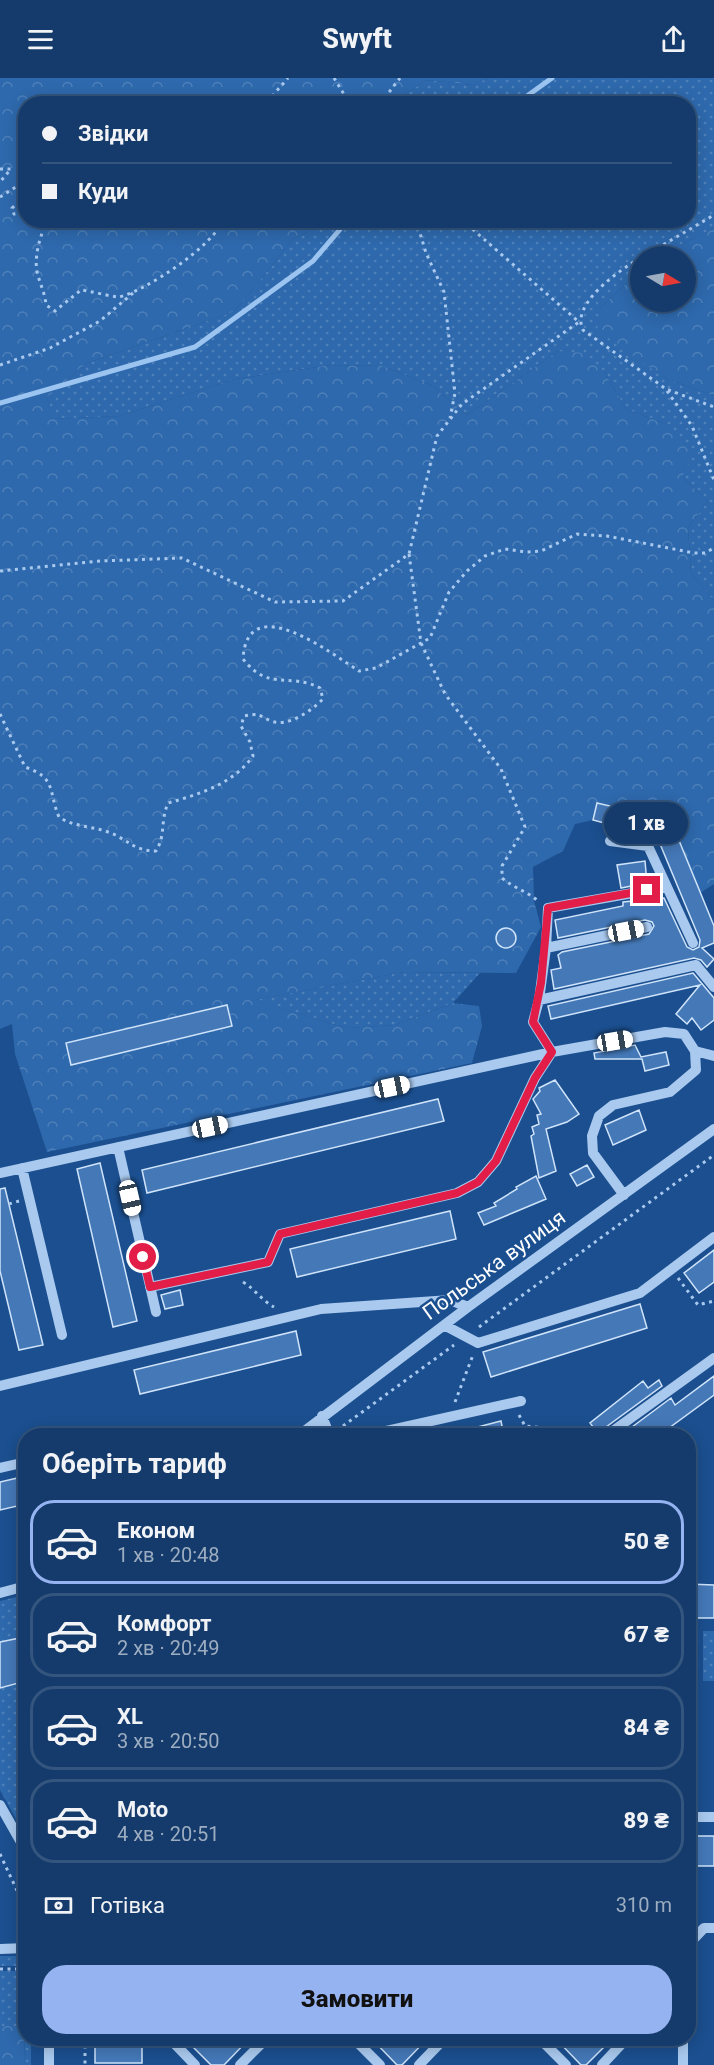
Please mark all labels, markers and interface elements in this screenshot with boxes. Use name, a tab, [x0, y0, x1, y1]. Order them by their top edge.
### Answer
icon: menu	[24, 23, 57, 56]
text: Swyft	[322, 23, 392, 55]
icon: share	[657, 23, 690, 56]
text: Звідки	[78, 121, 148, 146]
text: Куди	[78, 179, 128, 204]
north arrow	[630, 246, 696, 312]
map controls	[630, 246, 696, 312]
callout: 1 хв	[605, 803, 689, 845]
text: 1 хв	[627, 811, 665, 835]
route end	[633, 876, 660, 903]
car	[607, 919, 645, 943]
car	[596, 1029, 634, 1053]
car	[373, 1074, 411, 1100]
car	[191, 1114, 229, 1140]
car	[117, 1178, 143, 1218]
street label: Польська вулиця	[418, 1205, 570, 1325]
route start	[129, 1243, 156, 1270]
text: Оберіть тариф	[42, 1448, 227, 1480]
icon: car	[45, 1515, 99, 1569]
text: Економ	[117, 1518, 195, 1543]
text: 50 ₴	[623, 1529, 669, 1554]
text: 1 хв · 20:48	[117, 1543, 220, 1567]
icon: car	[45, 1608, 99, 1662]
text: Комфорт	[117, 1611, 212, 1636]
text: 67 ₴	[623, 1622, 669, 1647]
text: 2 хв · 20:49	[117, 1636, 220, 1660]
icon: car	[45, 1701, 99, 1755]
text: XL	[117, 1704, 143, 1729]
text: 84 ₴	[623, 1715, 669, 1740]
text: 3 хв · 20:50	[117, 1729, 220, 1753]
icon: car	[45, 1794, 99, 1848]
text: Moto	[117, 1797, 168, 1822]
text: 89 ₴	[623, 1808, 669, 1833]
text: 4 хв · 20:51	[117, 1822, 220, 1846]
icon: cash	[42, 1889, 75, 1922]
text: Готівка	[90, 1893, 165, 1918]
text: 310 m	[616, 1893, 672, 1917]
button: Замовити	[42, 1965, 672, 2034]

